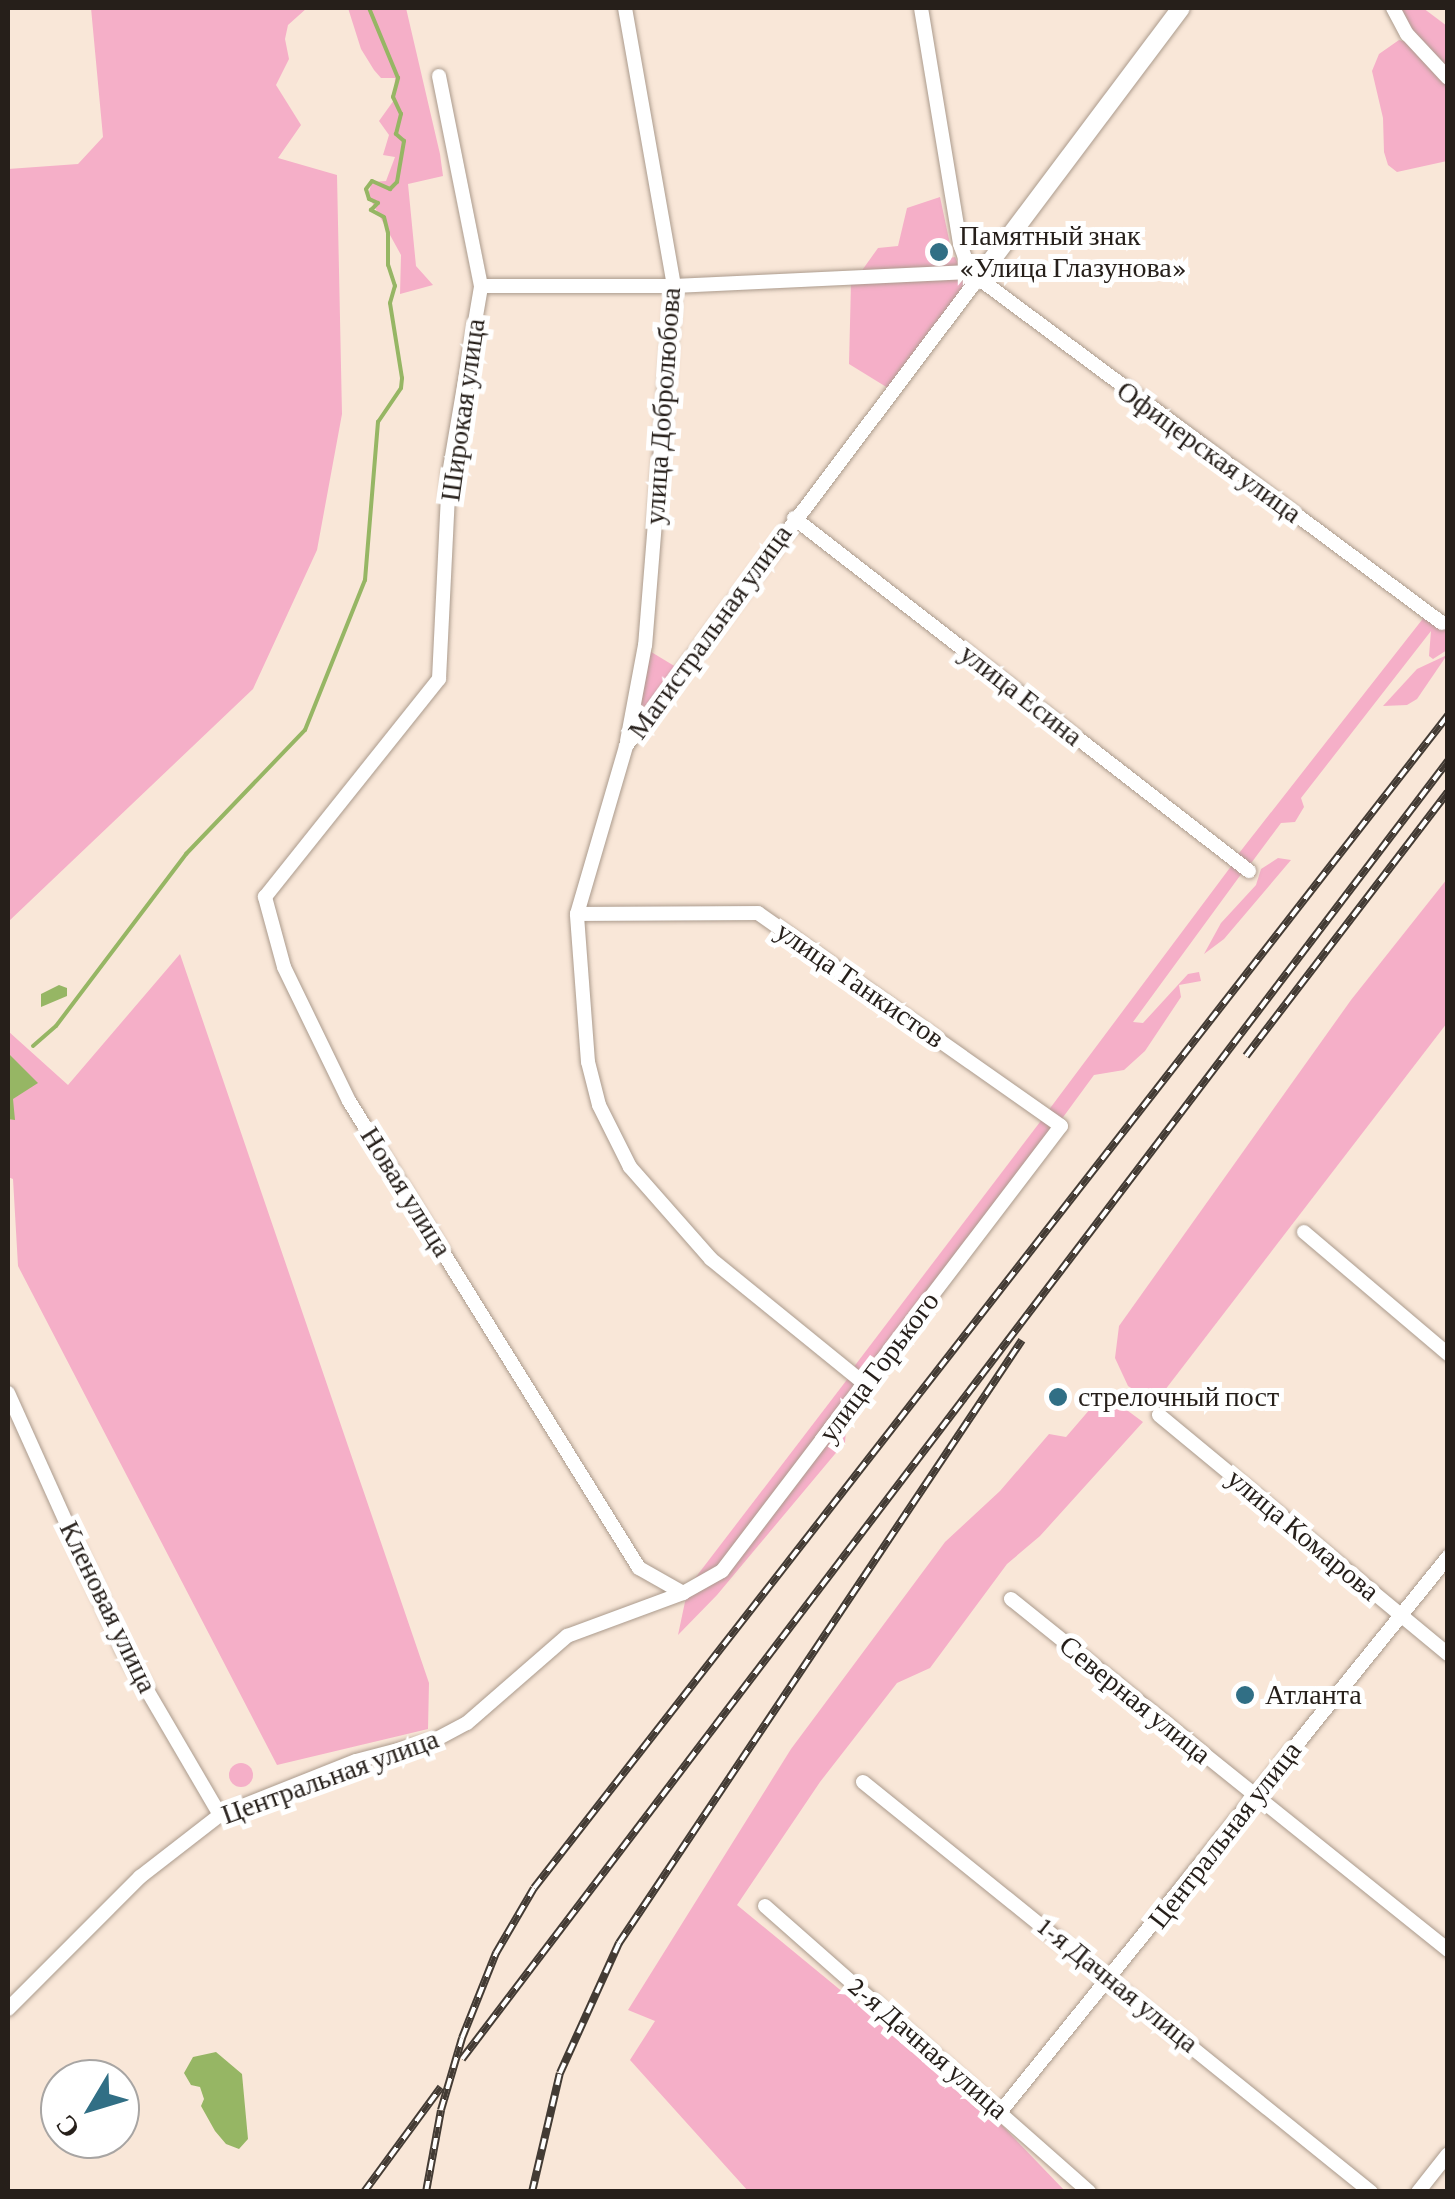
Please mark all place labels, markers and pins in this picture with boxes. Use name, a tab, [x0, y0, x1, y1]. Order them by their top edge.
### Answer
place label: Памятный знак «Улица Глазунова»	[959, 219, 1187, 285]
marker: Памятный знак «Улица Глазунова»	[928, 241, 950, 263]
place label: стрелочный пост	[1078, 1380, 1279, 1414]
marker: стрелочный пост	[1047, 1386, 1069, 1408]
place label: Атланта	[1265, 1678, 1362, 1712]
marker: Атланта	[1234, 1684, 1256, 1706]

